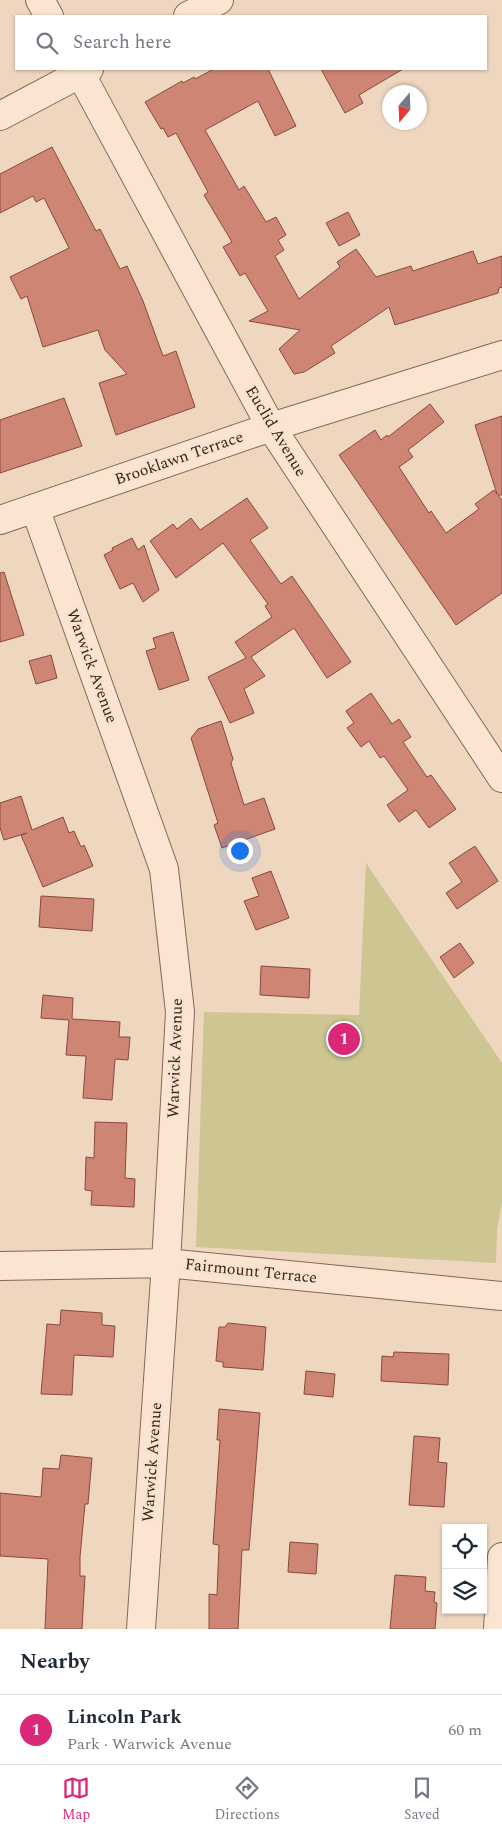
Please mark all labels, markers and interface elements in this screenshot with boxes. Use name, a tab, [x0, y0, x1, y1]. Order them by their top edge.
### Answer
search box	[15, 15, 487, 70]
text: Search here	[73, 28, 172, 57]
icon: search	[33, 29, 61, 57]
north arrow	[382, 85, 427, 130]
street label: Euclid Avenue	[239, 381, 313, 481]
street label: Brooklawn Terrace	[111, 425, 247, 491]
street label: Warwick Avenue	[60, 605, 124, 727]
your location	[227, 838, 253, 864]
street label: Warwick Avenue	[161, 998, 189, 1118]
pin: 1	[328, 1020, 360, 1058]
street label: Fairmount Terrace	[184, 1252, 318, 1290]
street label: Warwick Avenue	[136, 1401, 168, 1523]
map controls	[442, 1524, 487, 1614]
button: locate	[442, 1524, 487, 1569]
button: layers	[442, 1569, 487, 1614]
text: Nearby	[20, 1646, 90, 1678]
text: Lincoln Park	[67, 1703, 182, 1732]
text: 1	[32, 1718, 40, 1742]
text: 60 m	[448, 1718, 482, 1742]
text: Park · Warwick Avenue	[67, 1732, 232, 1756]
tab: Map	[62, 1774, 90, 1825]
tab: Directions	[214, 1774, 280, 1825]
tab: Saved	[404, 1774, 440, 1825]

